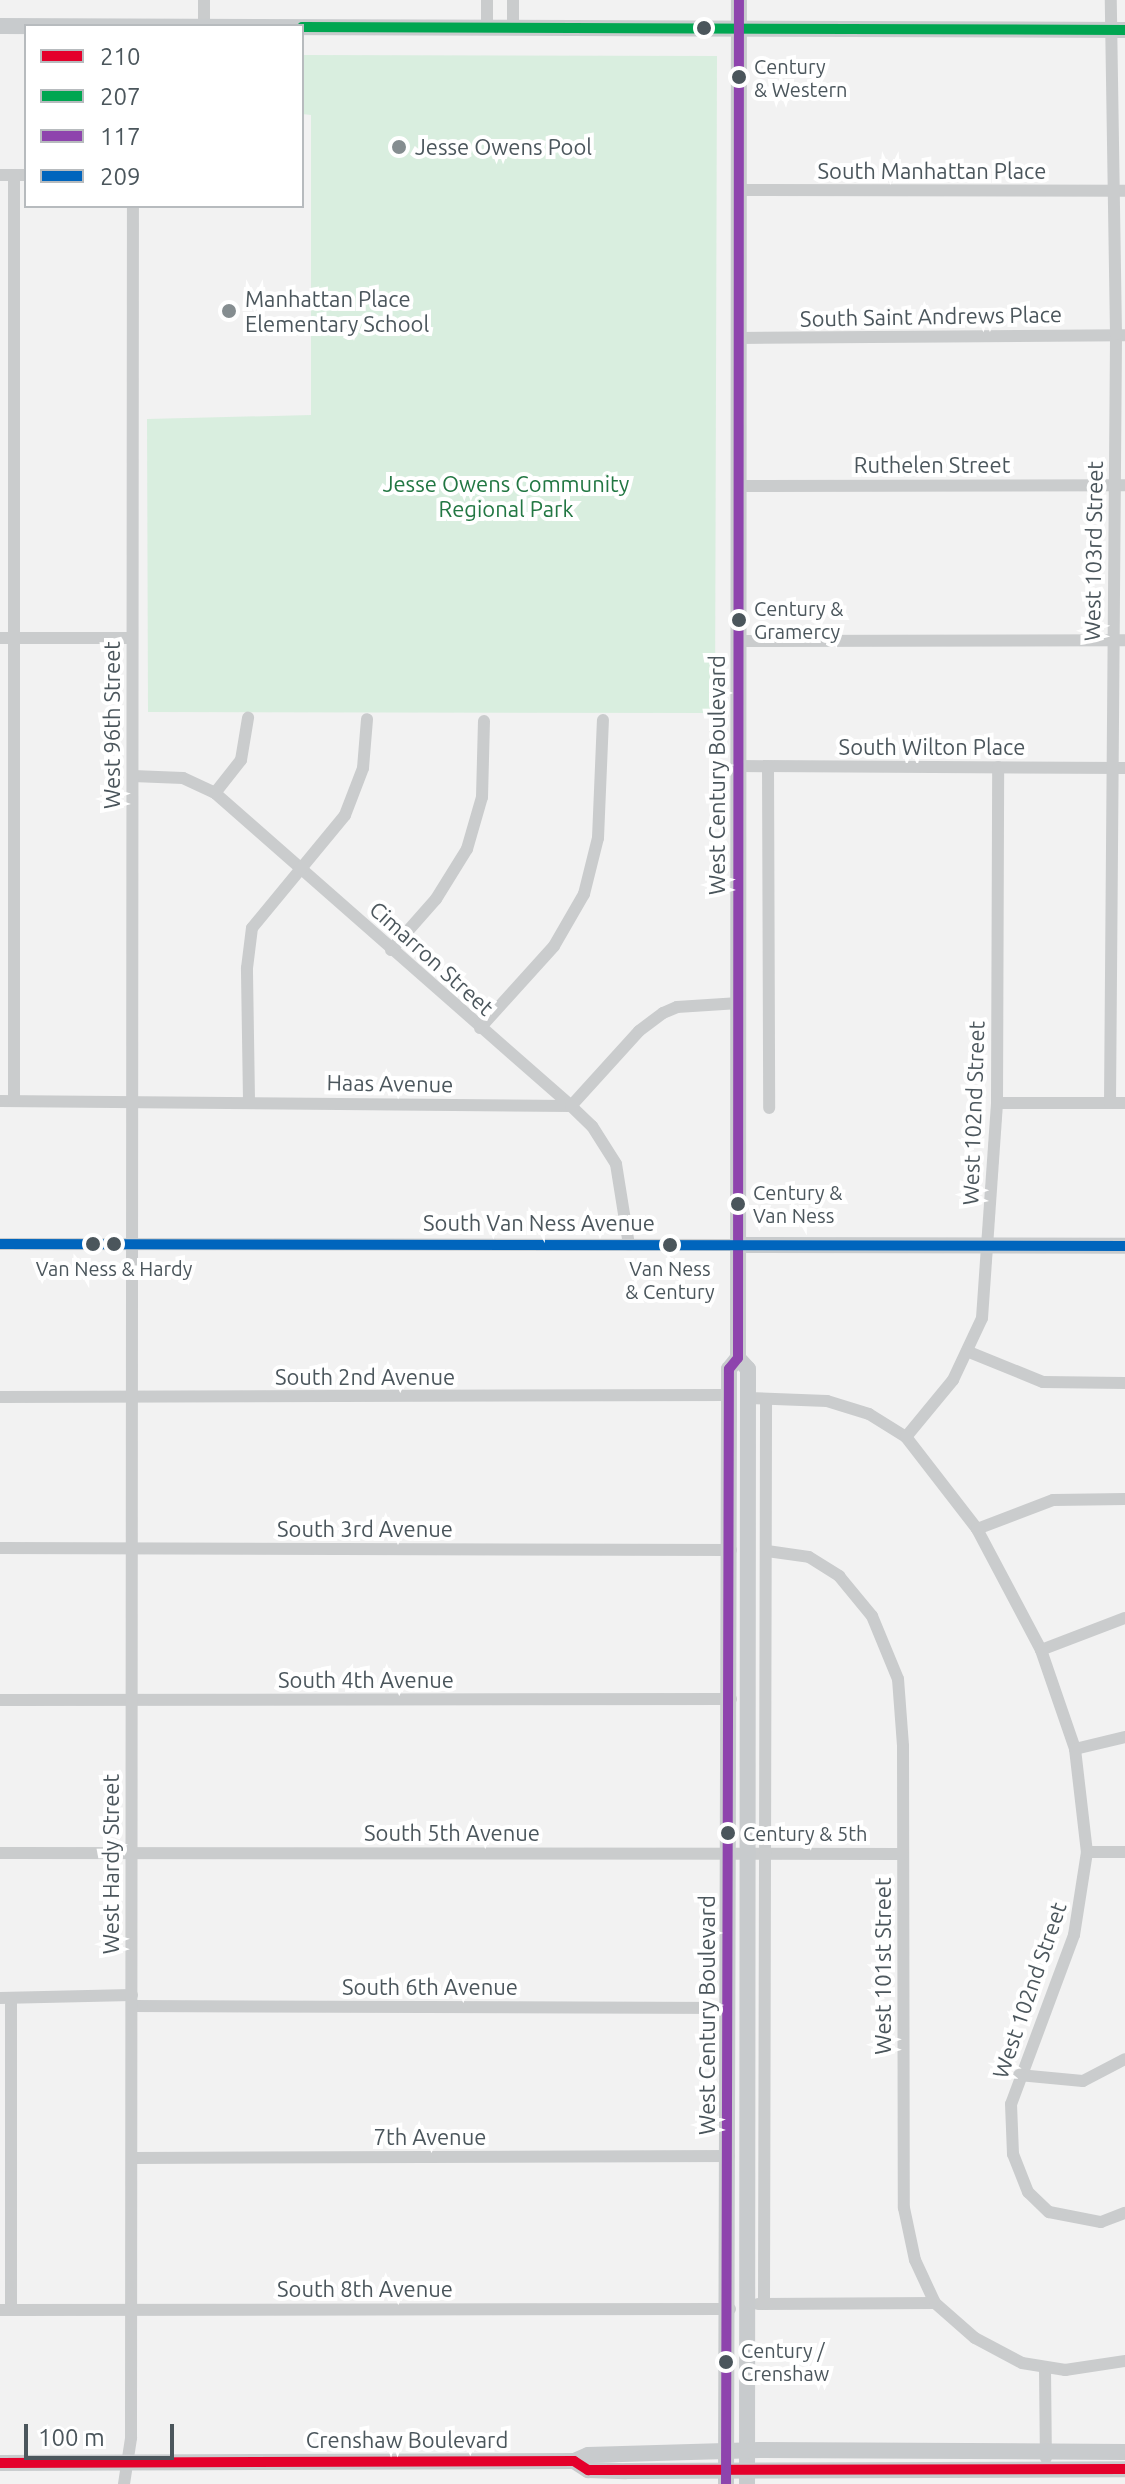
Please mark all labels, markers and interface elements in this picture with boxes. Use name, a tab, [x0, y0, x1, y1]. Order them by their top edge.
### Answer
unlabelled marker	[696, 20, 712, 36]
legend	[24, 24, 304, 208]
text: 210	[100, 43, 141, 70]
place label: Century & Western	[754, 54, 847, 101]
marker: Century & Western	[731, 69, 747, 85]
text: 207	[100, 83, 141, 110]
text: 117	[100, 123, 141, 150]
place label: Jesse Owens Pool	[415, 134, 592, 160]
marker: Jesse Owens Pool	[390, 138, 408, 156]
street label: South Manhattan Place	[818, 158, 1046, 184]
text: 209	[100, 163, 141, 190]
place label: Manhattan Place Elementary School	[245, 285, 429, 336]
street label: South Saint Andrews Place	[800, 301, 1062, 331]
marker: Manhattan Place Elementary School	[220, 302, 238, 320]
street label: Ruthelen Street	[854, 452, 1010, 478]
street label: West 103rd Street	[1078, 461, 1108, 641]
park label: Jesse Owens Community Regional Park	[383, 470, 629, 522]
place label: Century & Gramercy	[754, 596, 843, 643]
marker: Century & Gramercy	[731, 612, 747, 628]
street label: West 96th Street	[99, 641, 125, 809]
street label: West Century Boulevard	[704, 655, 730, 895]
street label: South Wilton Place	[839, 734, 1025, 760]
street label: Cimarron Street	[365, 895, 499, 1021]
street label: West 102nd Street	[957, 1020, 989, 1206]
street label: Haas Avenue	[326, 1069, 454, 1097]
place label: Century & Van Ness	[753, 1180, 842, 1227]
marker: Century & Van Ness	[730, 1196, 746, 1212]
street label: South Van Ness Avenue	[423, 1210, 655, 1236]
unlabelled marker	[85, 1236, 101, 1252]
marker: Van Ness & Hardy	[106, 1236, 122, 1252]
marker: Van Ness & Century	[662, 1237, 678, 1253]
place label: Van Ness & Hardy	[36, 1256, 192, 1280]
place label: Van Ness & Century	[625, 1256, 715, 1303]
street label: South 2nd Avenue	[275, 1364, 455, 1390]
street label: South 3rd Avenue	[277, 1516, 453, 1542]
street label: South 4th Avenue	[278, 1667, 454, 1693]
street label: West Hardy Street	[98, 1774, 124, 1954]
street label: South 5th Avenue	[364, 1820, 540, 1846]
place label: Century & 5th	[743, 1821, 867, 1845]
marker: Century & 5th	[720, 1825, 736, 1841]
street label: West 101st Street	[870, 1877, 896, 2055]
street label: West Century Boulevard	[694, 1895, 720, 2135]
street label: West 102nd Street	[986, 1898, 1072, 2082]
street label: South 6th Avenue	[342, 1974, 518, 2000]
street label: 7th Avenue	[374, 2124, 486, 2150]
street label: South 8th Avenue	[277, 2276, 453, 2302]
place label: Century / Crenshaw	[741, 2338, 829, 2385]
marker: Century / Crenshaw	[718, 2354, 734, 2370]
scale bar	[28, 2408, 178, 2458]
text: 100 m	[38, 2424, 105, 2451]
street label: Crenshaw Boulevard	[306, 2427, 508, 2453]

